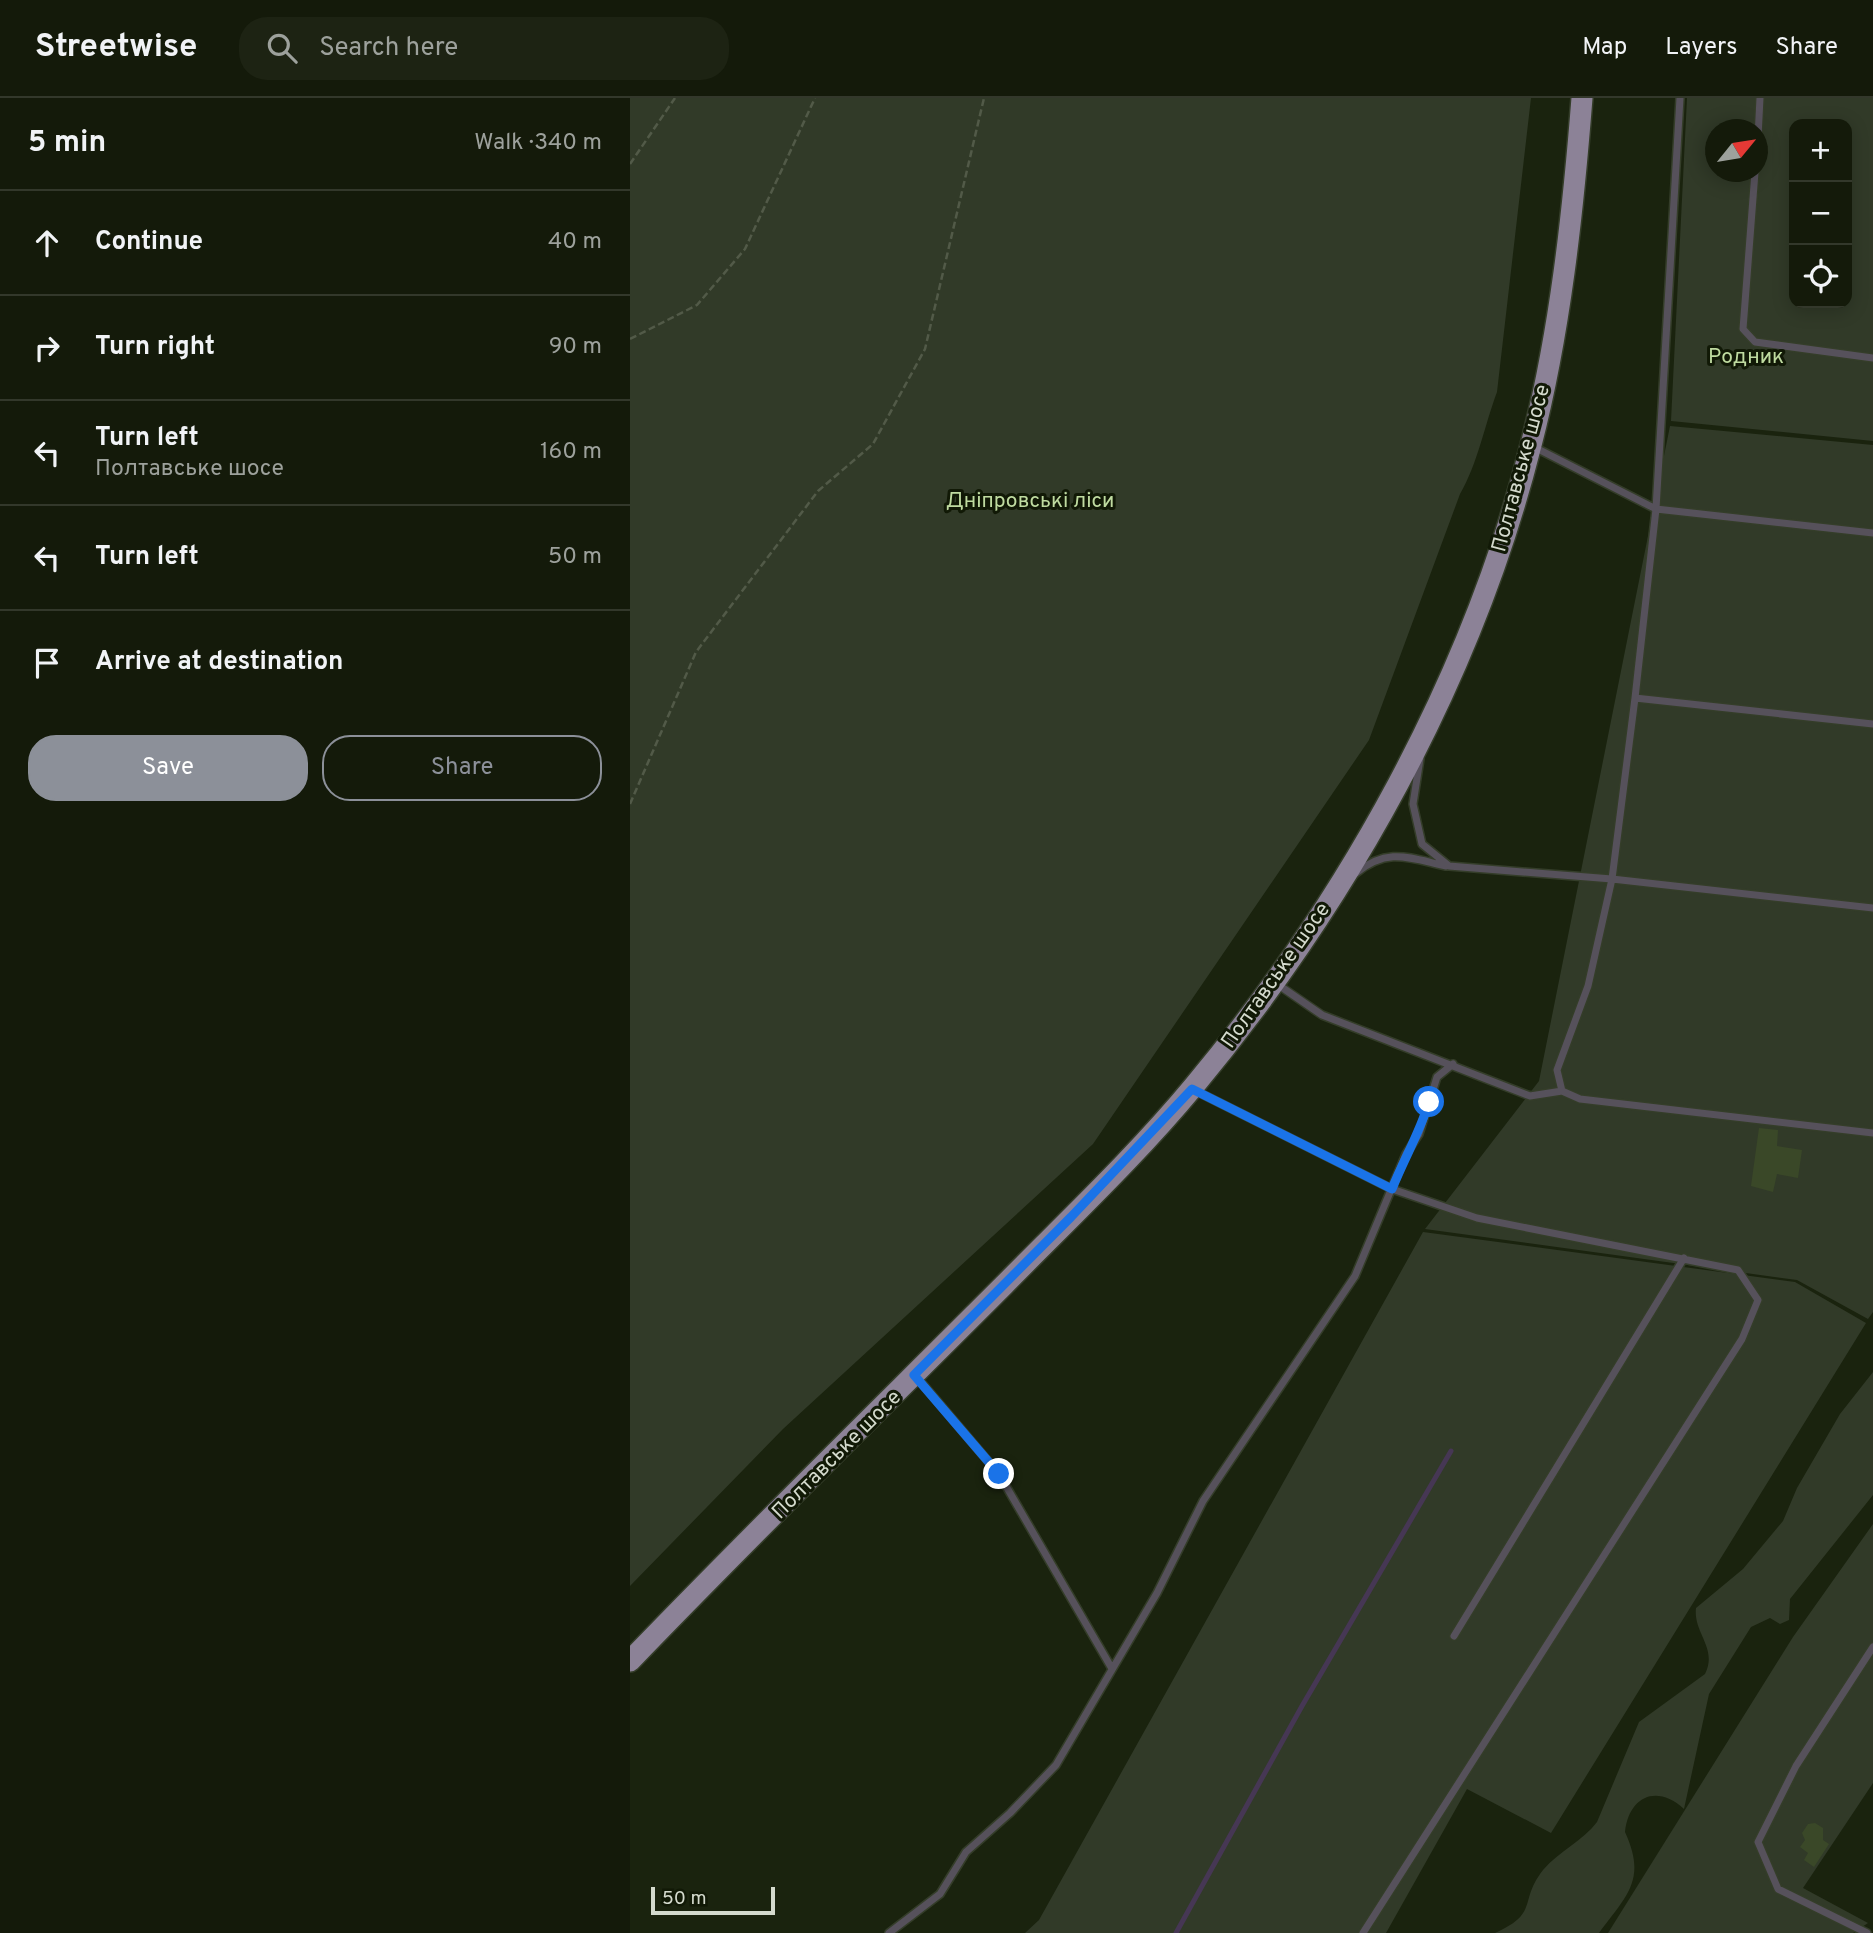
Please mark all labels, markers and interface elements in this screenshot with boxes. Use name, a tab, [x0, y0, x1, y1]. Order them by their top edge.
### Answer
search box	[239, 17, 729, 80]
text: Streetwise	[35, 27, 197, 69]
icon: search	[263, 29, 301, 67]
text: Search here	[319, 32, 458, 65]
text: Map	[1582, 33, 1627, 63]
text: Layers	[1665, 33, 1737, 63]
text: Share	[1775, 33, 1838, 63]
north arrow	[1705, 119, 1768, 182]
map controls	[1789, 119, 1852, 308]
button: +	[1789, 119, 1852, 182]
text: 5 min	[28, 125, 106, 162]
text: Walk · 340 m	[474, 129, 602, 158]
button: −	[1789, 182, 1852, 245]
icon: ahead	[28, 224, 66, 262]
text: Continue	[95, 226, 203, 259]
text: 40 m	[548, 228, 602, 257]
button: locate	[1789, 245, 1852, 308]
icon: right	[28, 329, 66, 367]
text: Turn right	[95, 331, 215, 364]
text: 90 m	[549, 333, 602, 362]
park label: Родник	[1708, 344, 1784, 371]
street label: Полтавське шосе	[1486, 382, 1557, 555]
text: Turn left	[95, 422, 199, 455]
icon: left	[28, 434, 66, 472]
text: 160 m	[540, 438, 602, 467]
text: Полтавське шосе	[95, 455, 284, 484]
park label: Дніпровські ліси	[946, 488, 1114, 515]
icon: left	[28, 539, 66, 577]
text: Turn left	[95, 541, 199, 574]
text: 50 m	[548, 543, 602, 572]
icon: arrive	[28, 644, 66, 682]
text: Arrive at destination	[95, 646, 343, 679]
button: Save	[28, 735, 308, 801]
button: Share	[322, 735, 602, 801]
street label: Полтавське шосе	[1216, 898, 1337, 1054]
route start	[1413, 1086, 1444, 1117]
street label: Полтавське шосе	[767, 1385, 908, 1526]
route end	[983, 1458, 1014, 1489]
scale bar	[651, 1884, 775, 1916]
text: 50 m	[662, 1887, 707, 1911]

